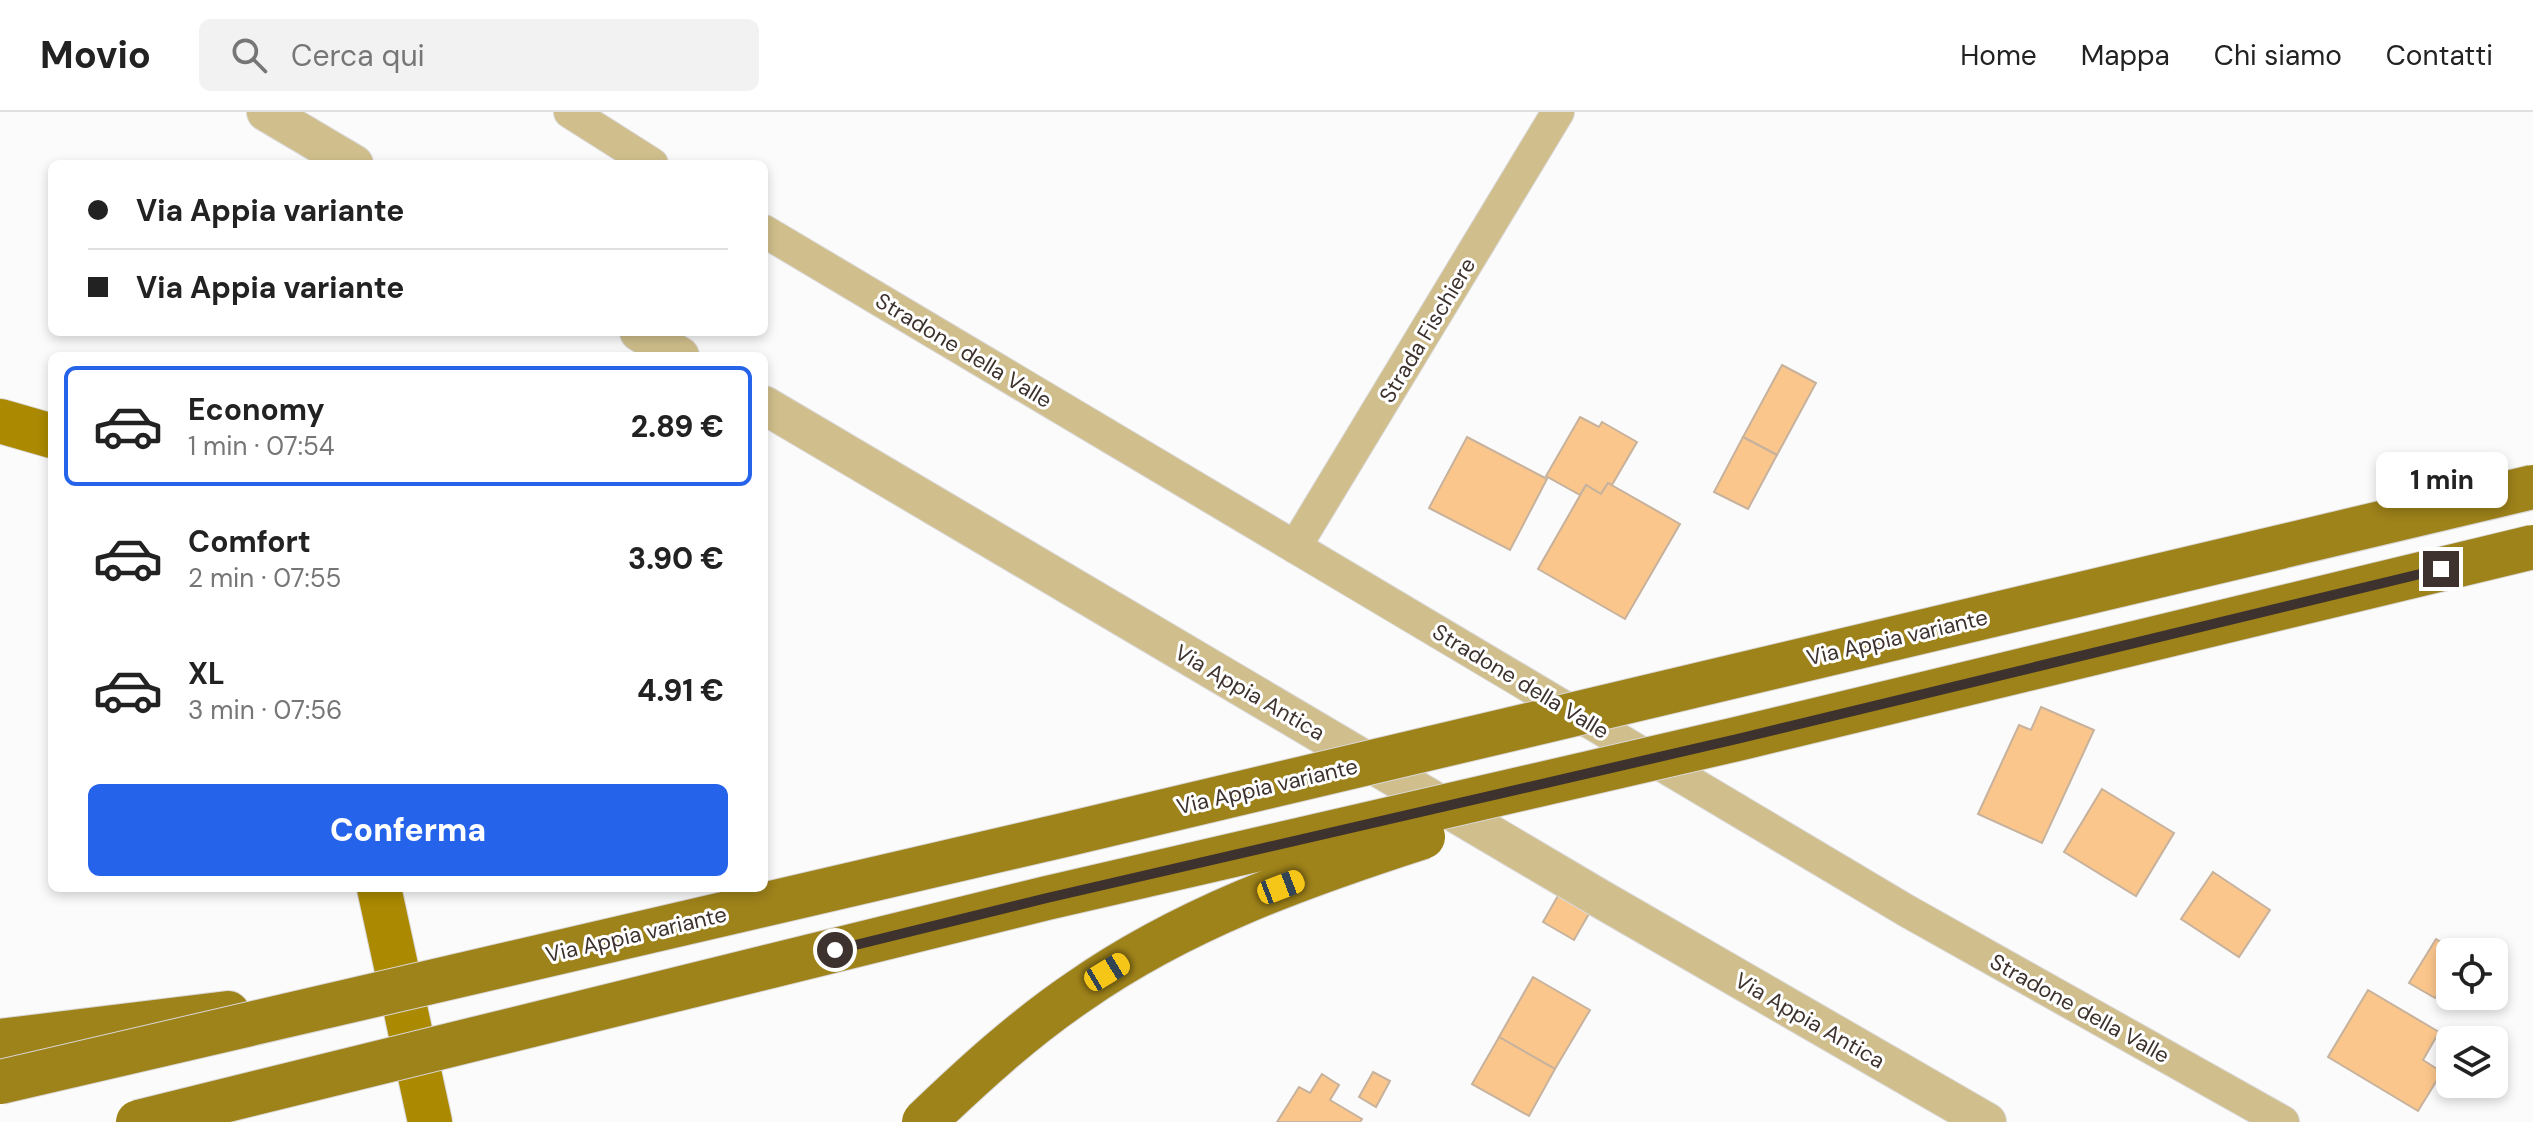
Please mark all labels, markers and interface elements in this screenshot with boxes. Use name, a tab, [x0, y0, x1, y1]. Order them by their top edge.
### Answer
search box	[199, 19, 759, 91]
text: Movio	[40, 30, 151, 80]
icon: search	[227, 33, 271, 77]
text: Cerca qui	[291, 36, 425, 75]
text: Home	[1960, 37, 2037, 74]
text: Mappa	[2081, 37, 2170, 74]
text: Chi siamo	[2214, 37, 2342, 74]
text: Contatti	[2386, 37, 2493, 74]
text: Via Appia variante	[136, 191, 404, 230]
street label: Strada Fischiere	[1373, 252, 1482, 408]
text: Via Appia variante	[136, 268, 404, 307]
street label: Stradone della Valle	[870, 286, 1057, 415]
icon: car	[92, 390, 164, 462]
text: Economy	[188, 390, 325, 429]
text: 2.89 €	[631, 407, 724, 446]
text: 1 min · 07:54	[188, 429, 335, 463]
callout: 1 min	[2375, 453, 2507, 509]
text: 1 min	[2410, 463, 2474, 497]
icon: car	[92, 522, 164, 594]
text: Comfort	[188, 522, 311, 561]
text: 3.90 €	[628, 539, 724, 578]
route end	[2423, 551, 2459, 587]
text: 2 min · 07:55	[188, 561, 341, 595]
street label: Via Appia variante	[1804, 603, 1990, 672]
street label: Stradone della Valle	[1427, 617, 1614, 746]
street label: Via Appia Antica	[1169, 638, 1330, 747]
icon: car	[92, 654, 164, 726]
text: XL	[188, 654, 225, 693]
text: 4.91 €	[637, 671, 724, 710]
text: 3 min · 07:56	[188, 693, 342, 727]
street label: Via Appia variante	[1174, 752, 1360, 821]
button: Conferma	[88, 784, 728, 876]
car	[1254, 867, 1308, 907]
street label: Via Appia variante	[543, 900, 729, 969]
route start	[817, 932, 853, 968]
map controls	[2436, 938, 2508, 1098]
button: locate	[2436, 938, 2508, 1010]
street label: Stradone della Valle	[1985, 947, 2175, 1070]
car	[1080, 949, 1134, 995]
street label: Via Appia Antica	[1729, 966, 1890, 1075]
button: layers	[2436, 1026, 2508, 1098]

